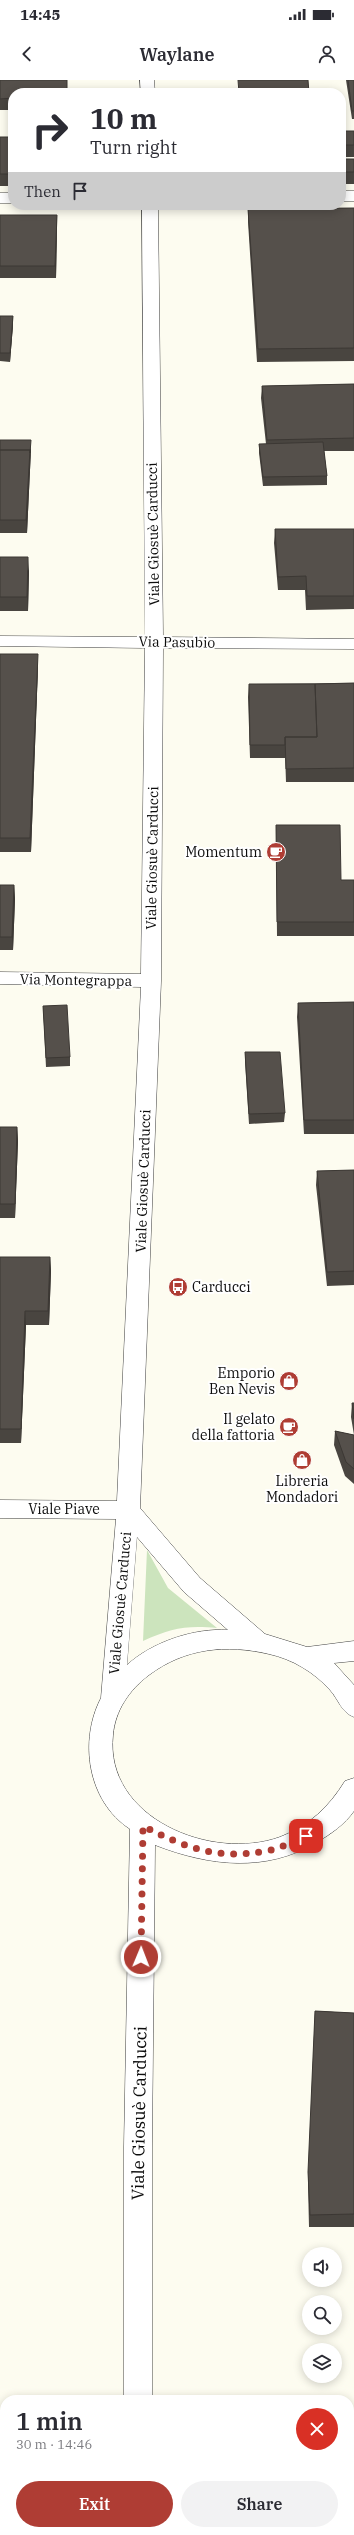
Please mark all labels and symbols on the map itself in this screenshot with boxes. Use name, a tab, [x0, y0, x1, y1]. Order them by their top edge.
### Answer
street label: Viale Giosuè Carducci	[143, 462, 163, 606]
street label: Via Pasubio	[139, 632, 216, 652]
street label: Viale Giosuè Carducci	[142, 786, 162, 930]
cafe icon: Momentum	[265, 841, 287, 863]
place label: Momentum	[185, 843, 262, 861]
street label: Via Montegrappa	[20, 970, 133, 990]
street label: Viale Giosuè Carducci	[132, 1109, 154, 1253]
bus stop icon: Carducci	[167, 1276, 189, 1298]
place label: Carducci	[192, 1278, 251, 1296]
place label: Emporio Ben Nevis	[209, 1364, 275, 1398]
shop icon: Emporio Ben Nevis	[278, 1370, 300, 1392]
place label: Il gelato della fattoria	[192, 1410, 275, 1444]
cafe icon: Il gelato della fattoria	[278, 1416, 300, 1438]
shop icon: Libreria Mondadori	[291, 1449, 313, 1471]
place label: Libreria Mondadori	[266, 1472, 338, 1506]
street label: Viale Piave	[28, 1500, 100, 1518]
street label: Viale Giosuè Carducci	[105, 1531, 135, 1675]
pin	[289, 1819, 323, 1853]
position arrow	[120, 1936, 162, 1978]
street label: Viale Giosuè Carducci	[126, 2026, 152, 2200]

